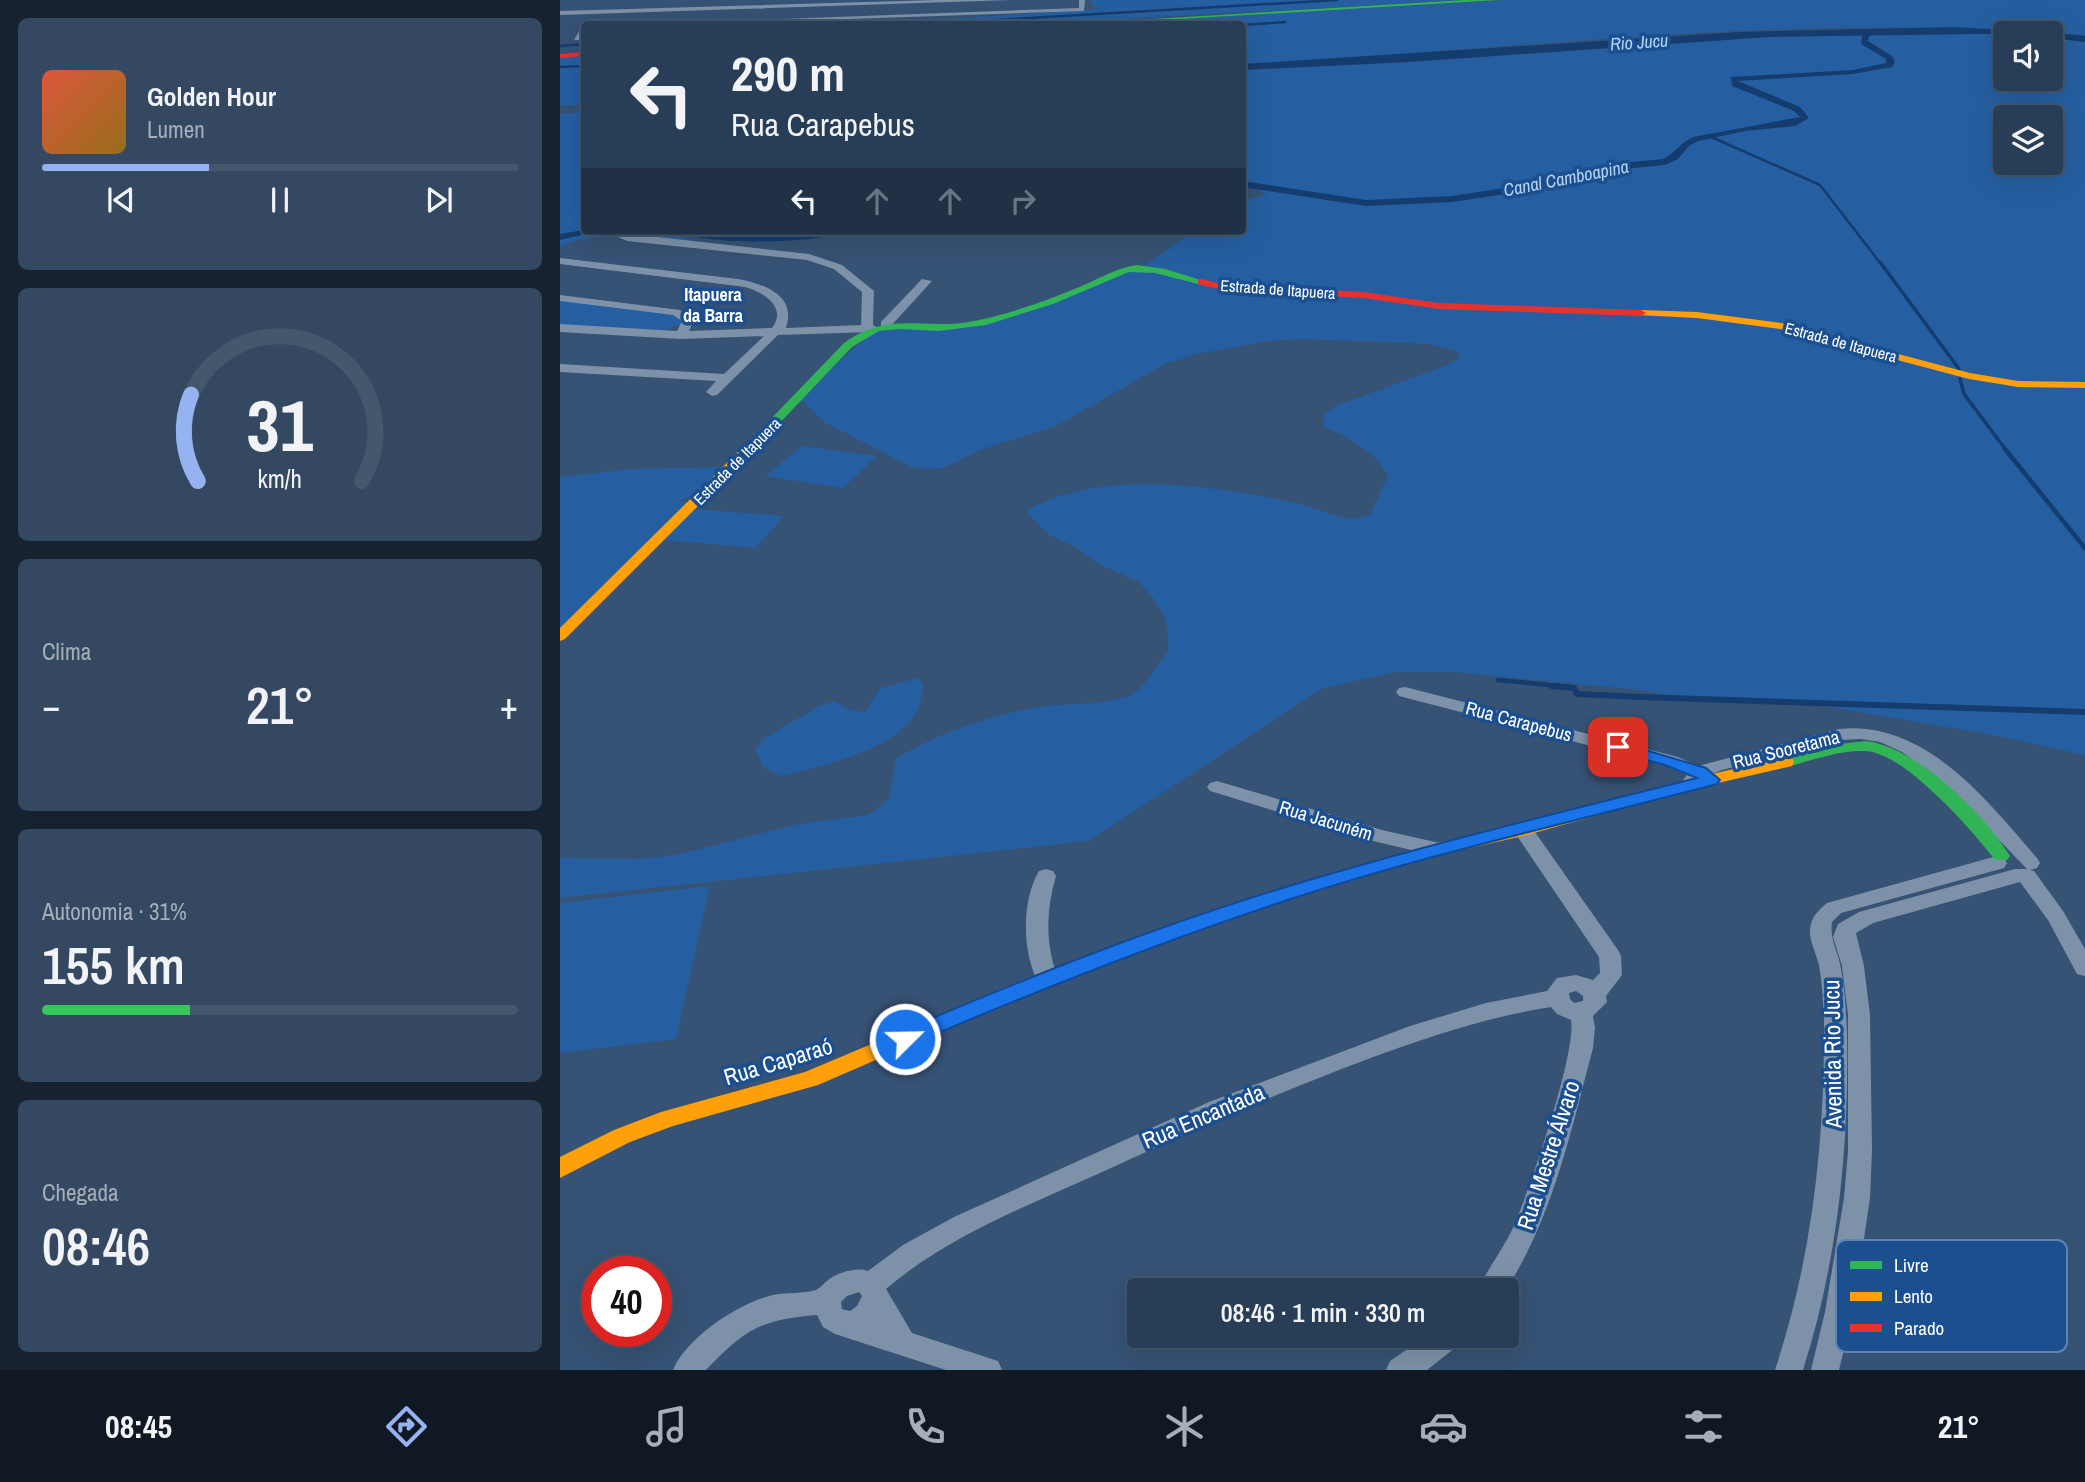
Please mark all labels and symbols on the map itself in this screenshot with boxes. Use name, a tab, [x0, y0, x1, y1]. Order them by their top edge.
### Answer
water label: Rio Jucu	[1609, 27, 1669, 57]
water label: Canal Camboapina	[1501, 154, 1631, 202]
street label: Estrada de Itapuera	[1220, 274, 1337, 304]
district label: Itapuera da Barra	[683, 282, 744, 328]
street label: Estrada de Itapuera	[1782, 316, 1900, 368]
street label: Estrada de Itapuera	[688, 412, 786, 510]
street label: Rua Carapebus	[1463, 694, 1575, 748]
pin	[1588, 717, 1648, 777]
street label: Rua Sooretama	[1730, 723, 1842, 775]
street label: Rua Jacuném	[1276, 794, 1376, 846]
street label: Avenida Rio Jucu	[1815, 979, 1849, 1130]
position arrow	[868, 1002, 942, 1076]
street label: Rua Caparaó	[720, 1030, 836, 1092]
street label: Rua Encantada	[1137, 1076, 1269, 1156]
street label: Rua Mestre Álvaro	[1509, 1076, 1587, 1234]
legend	[1836, 1240, 2067, 1352]
text: Livre	[1894, 1252, 1929, 1278]
speed limit sign: 40	[581, 1256, 672, 1347]
text: Lento	[1894, 1283, 1933, 1309]
text: Parado	[1894, 1315, 1944, 1341]

